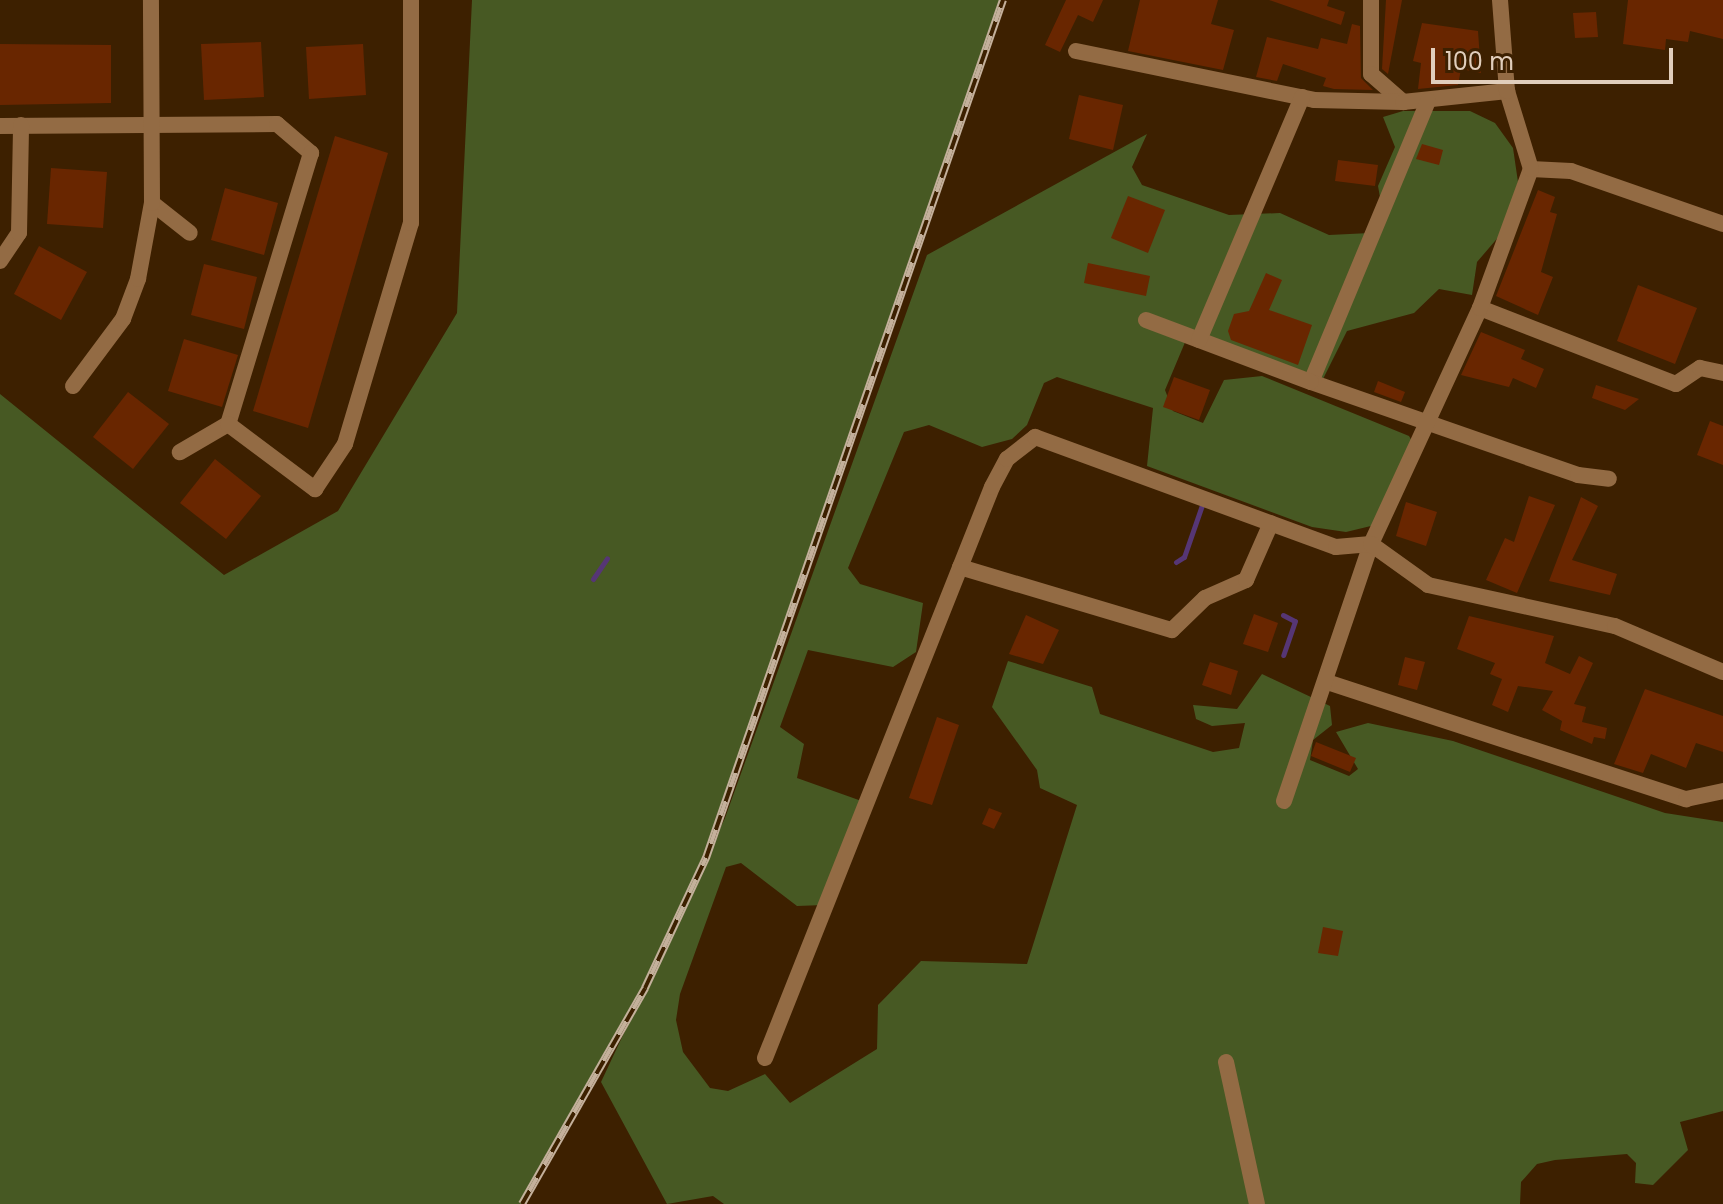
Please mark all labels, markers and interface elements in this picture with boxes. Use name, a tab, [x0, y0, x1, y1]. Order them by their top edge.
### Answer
scale bar	[1435, 32, 1677, 82]
text: 100 m	[1445, 45, 1514, 78]

